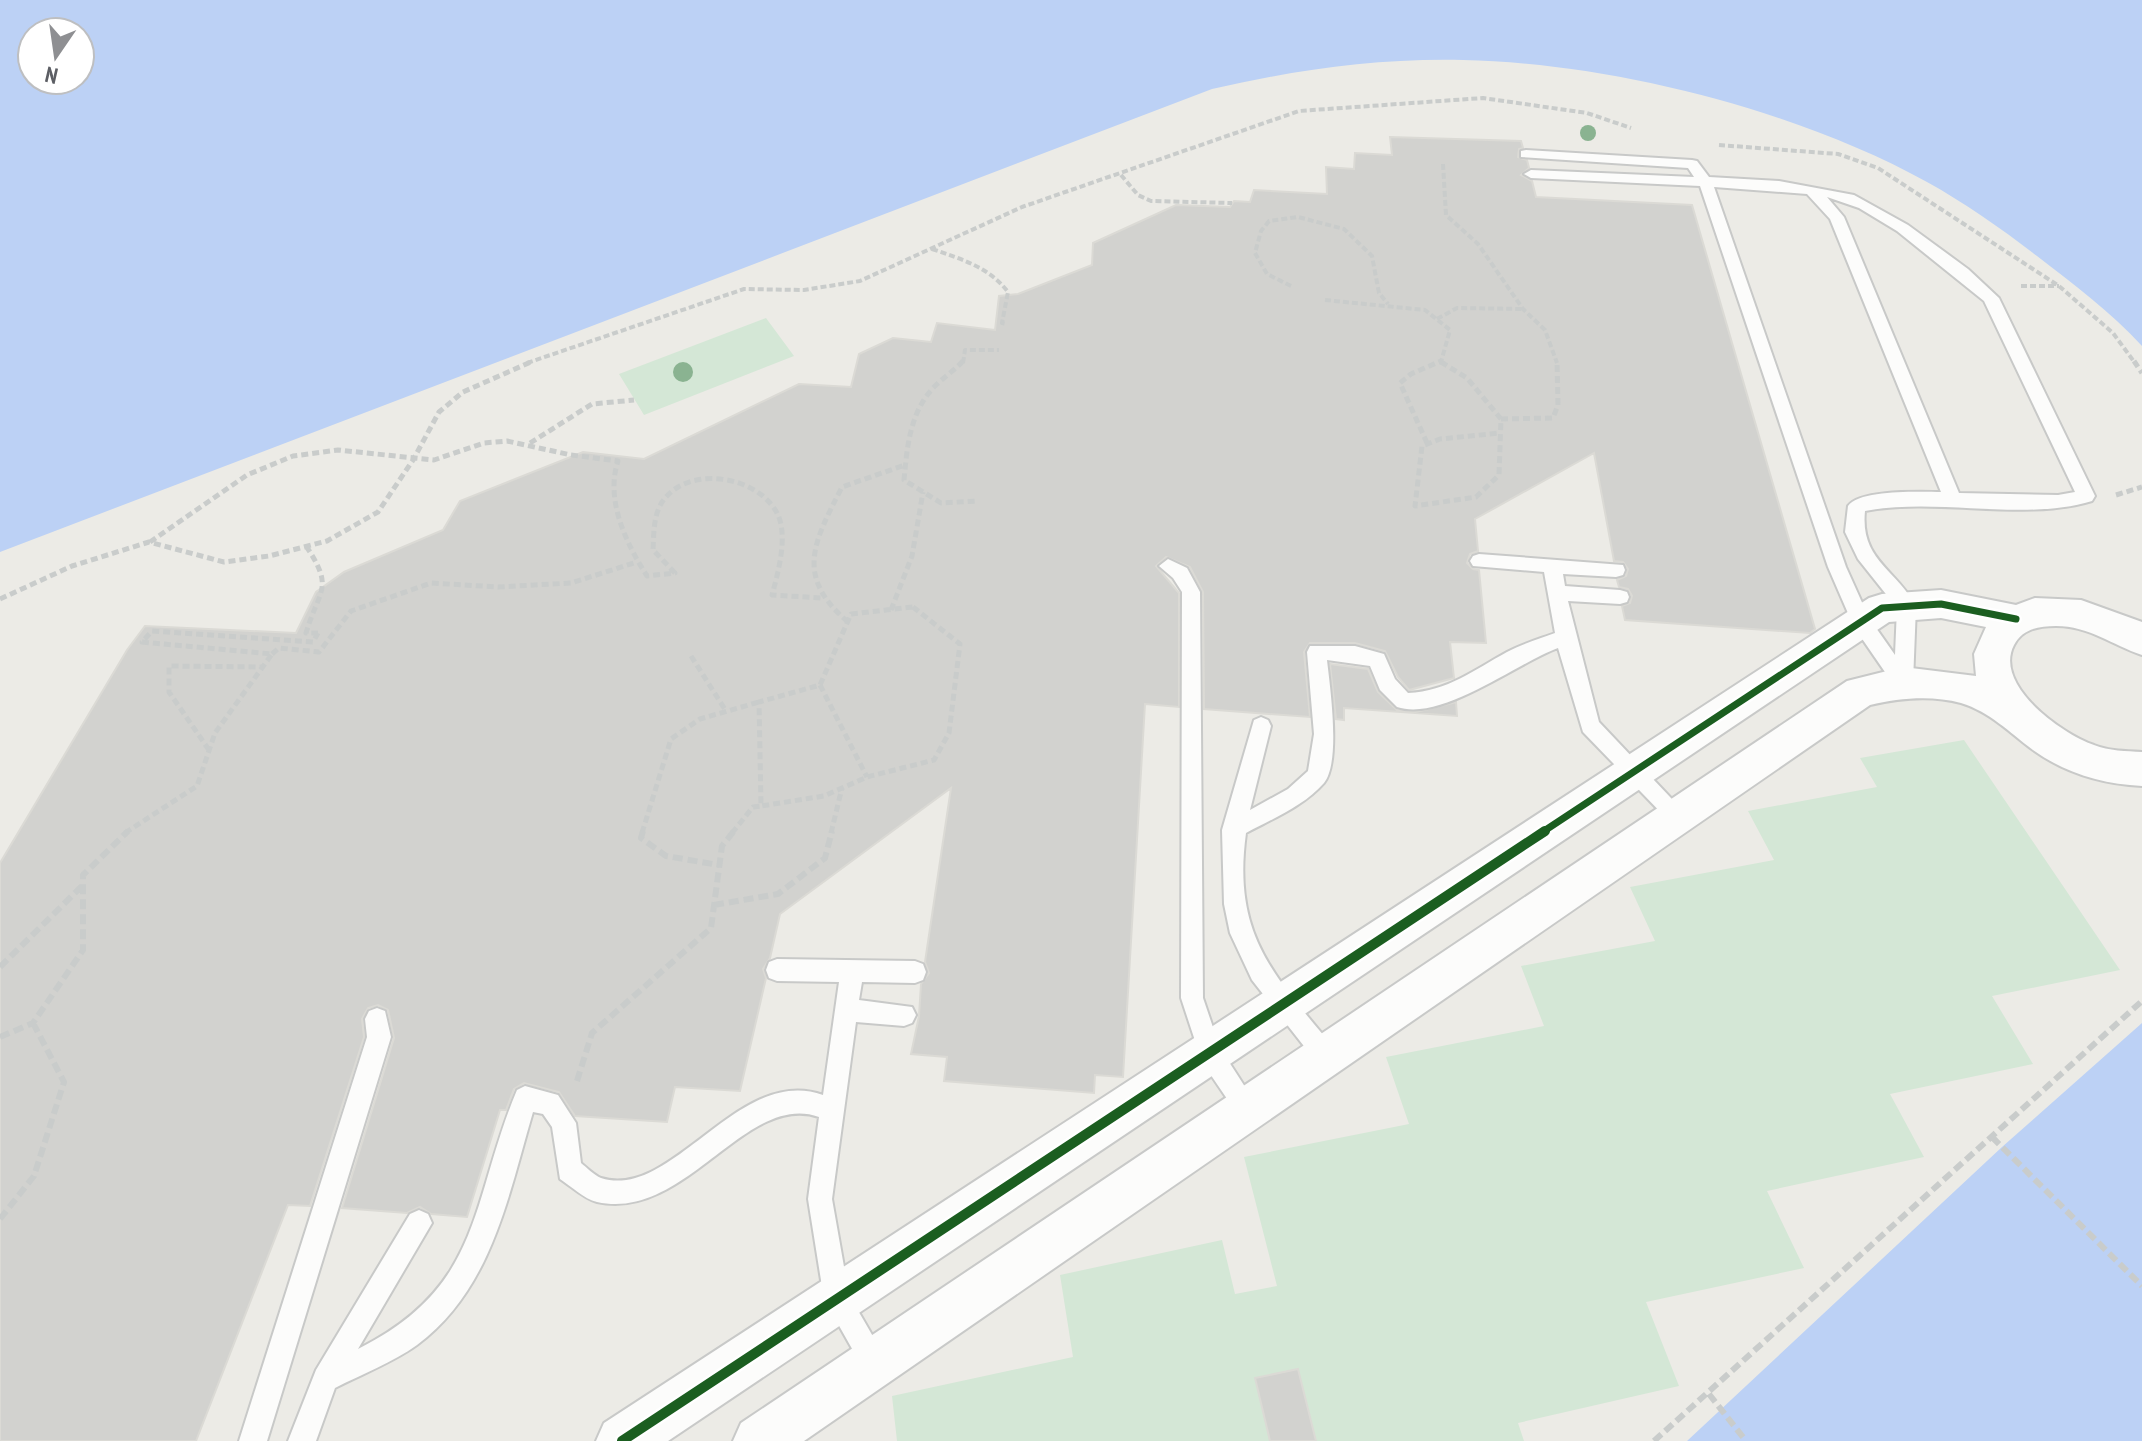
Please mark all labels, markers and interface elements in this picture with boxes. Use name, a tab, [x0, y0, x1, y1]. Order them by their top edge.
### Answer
north arrow	[16, 16, 96, 96]
text: N	[43, 61, 60, 90]

